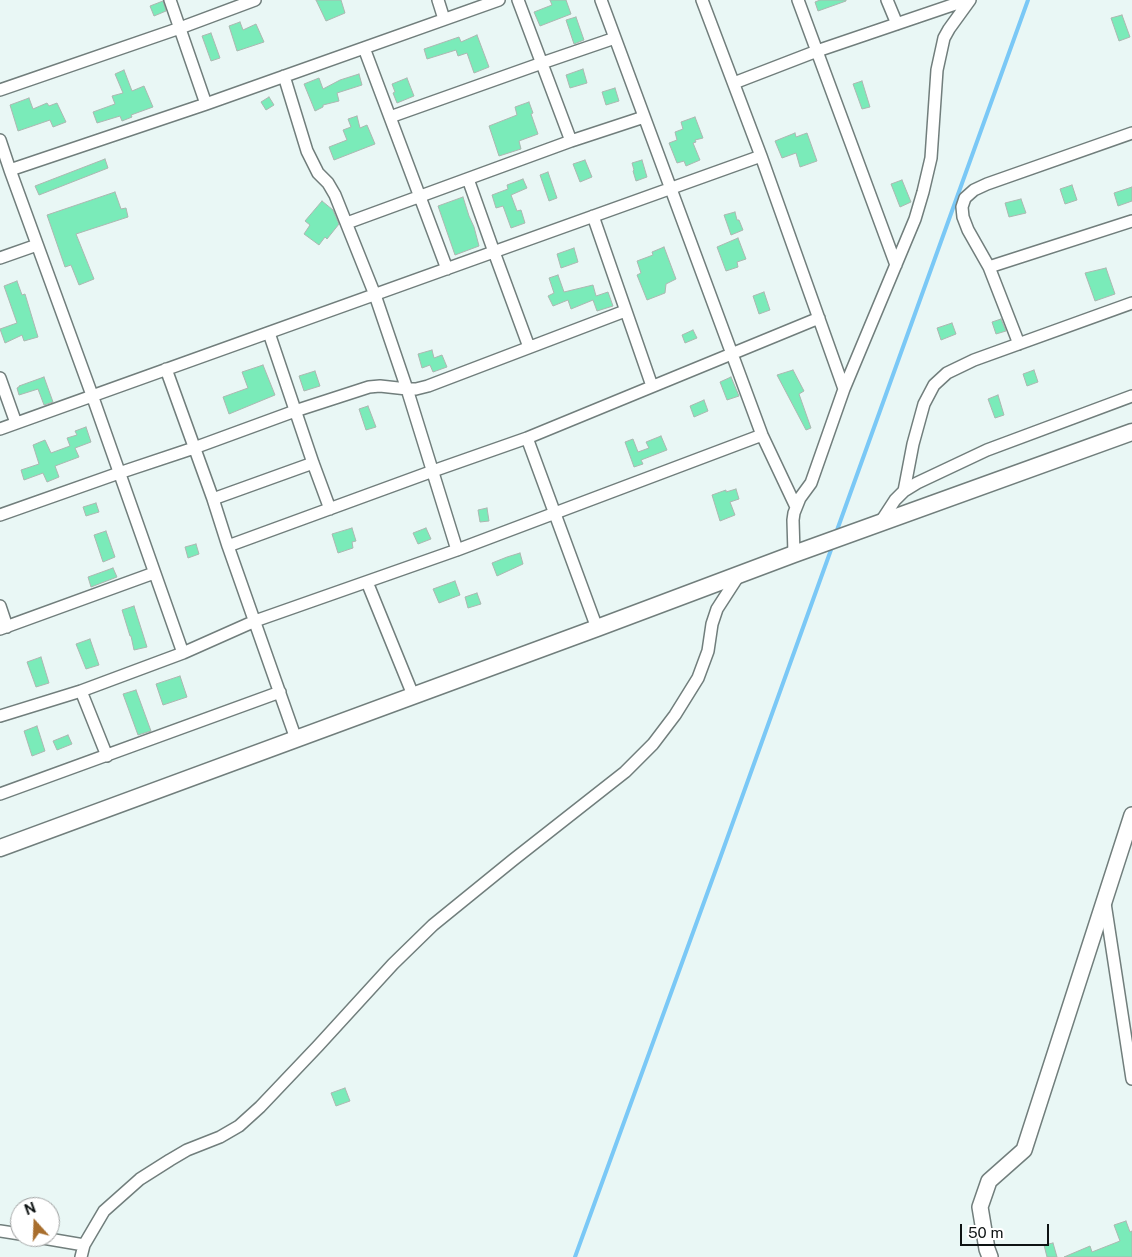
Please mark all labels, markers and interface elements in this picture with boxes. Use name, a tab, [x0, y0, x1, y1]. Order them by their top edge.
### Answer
north arrow	[10, 1197, 60, 1247]
text: N	[22, 1199, 38, 1218]
scale bar	[962, 1214, 1051, 1246]
text: 50 m	[968, 1224, 1003, 1241]

